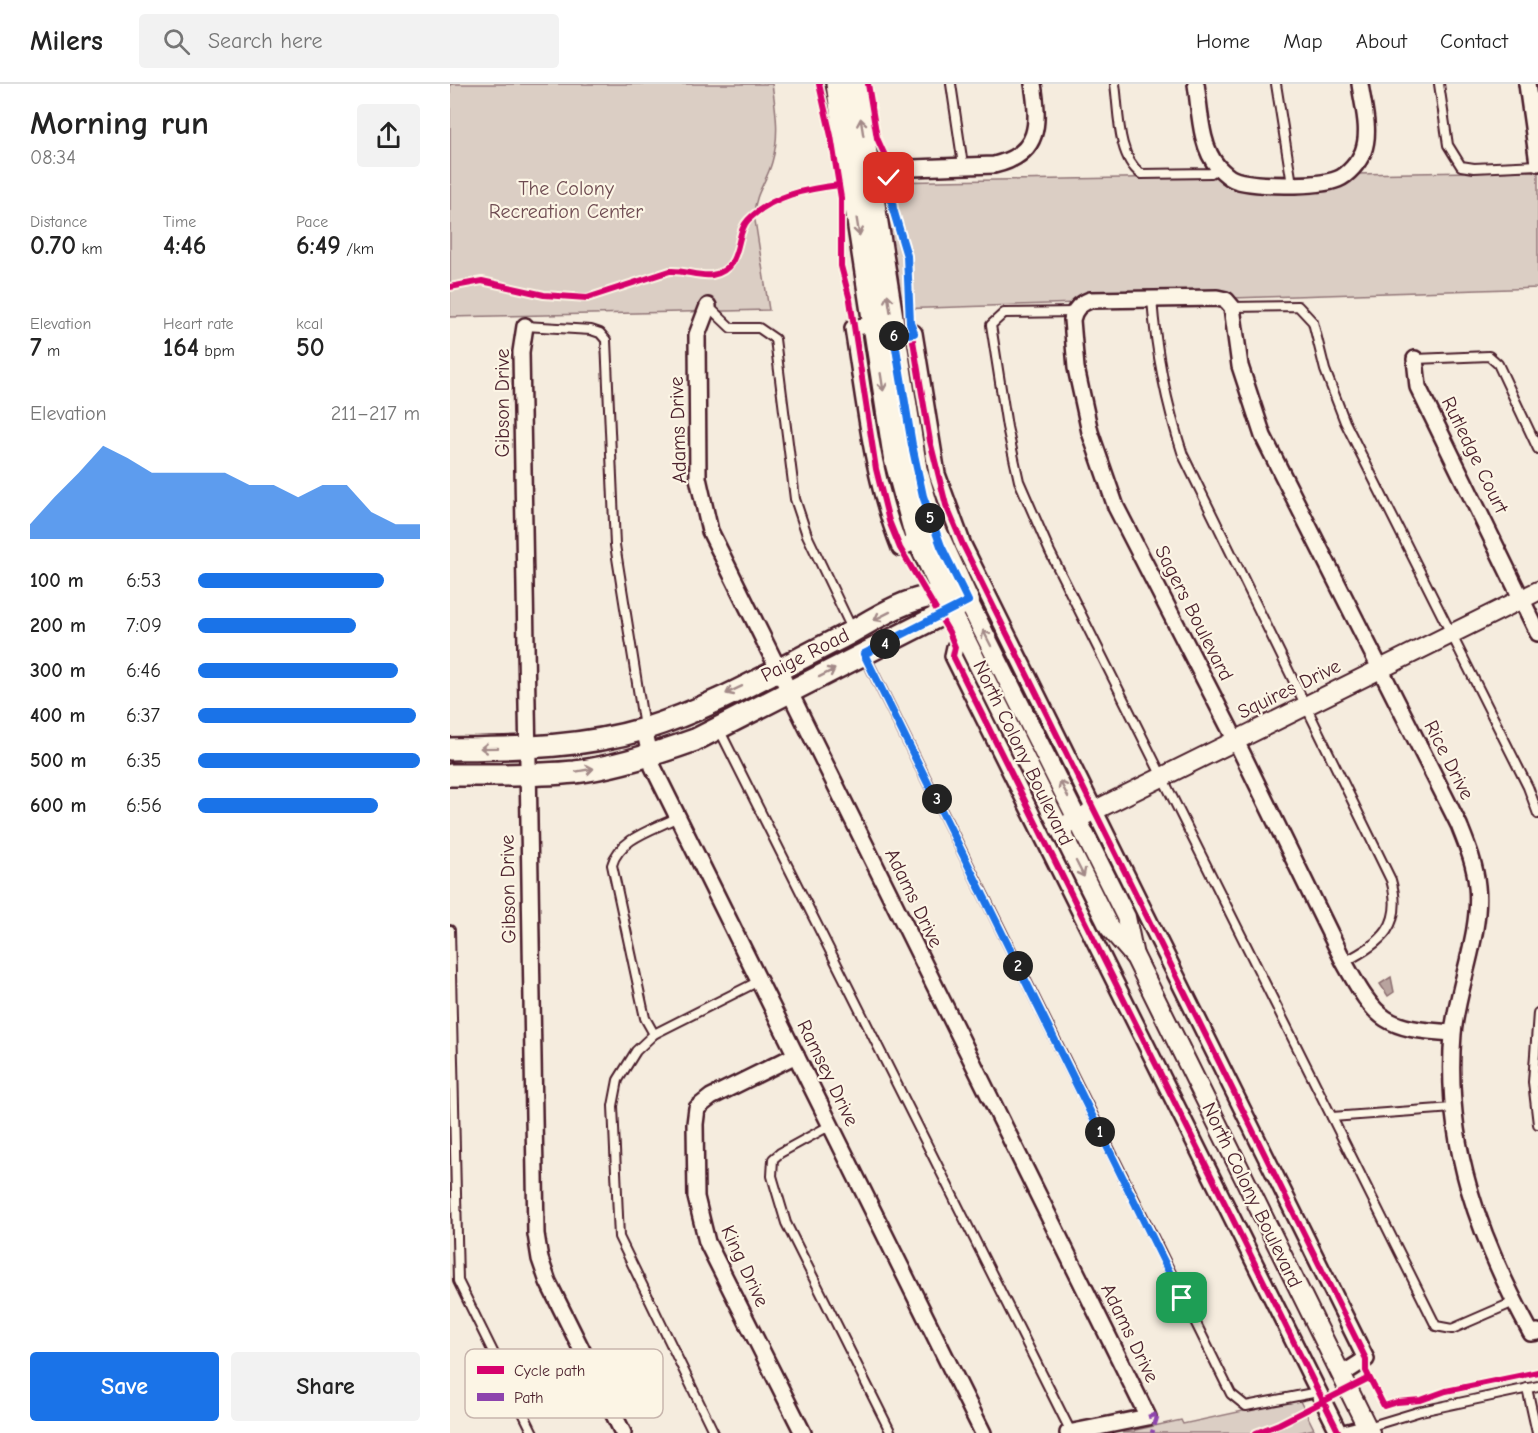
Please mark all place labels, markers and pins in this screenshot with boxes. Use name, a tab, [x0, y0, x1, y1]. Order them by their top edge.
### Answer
pin	[863, 152, 914, 203]
pin: 6	[879, 321, 909, 351]
pin: 5	[915, 503, 945, 533]
pin: 4	[870, 629, 900, 659]
pin: 3	[922, 784, 952, 814]
pin: 2	[1003, 951, 1033, 981]
pin: 1	[1085, 1117, 1115, 1147]
pin	[1156, 1272, 1207, 1323]

